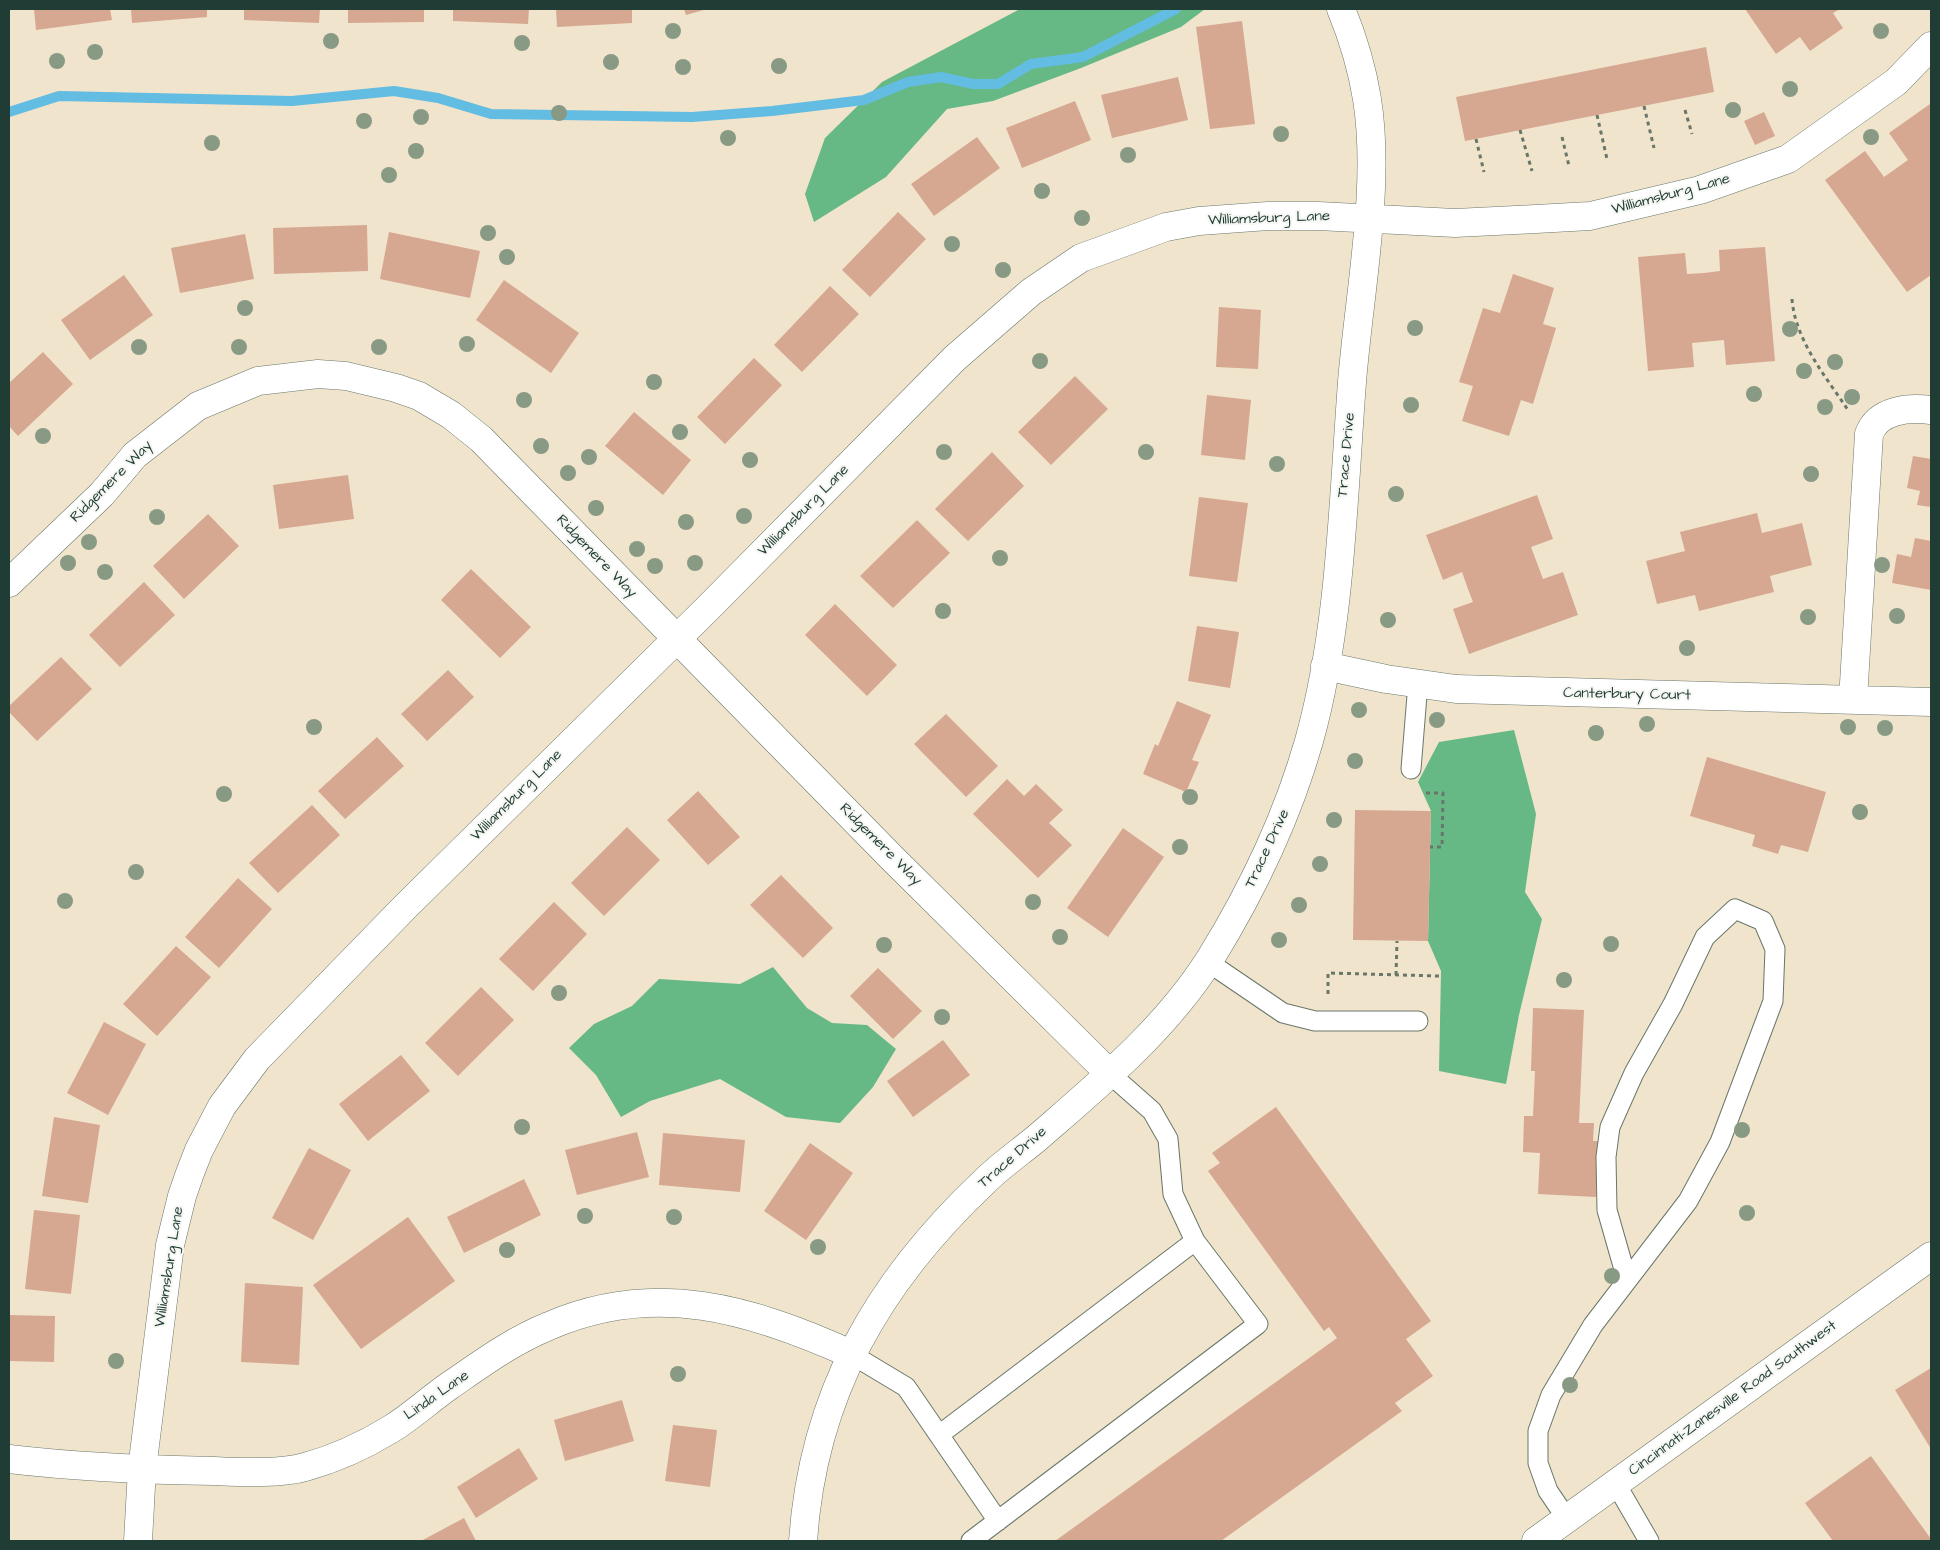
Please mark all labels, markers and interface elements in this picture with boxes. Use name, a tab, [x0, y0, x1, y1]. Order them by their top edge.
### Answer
street label: Williamsburg Lane	[1610, 171, 1732, 219]
street label: Williamsburg Lane	[1208, 208, 1330, 230]
street label: Trace Drive	[1334, 412, 1360, 498]
street label: Ridgemere Way	[67, 437, 157, 527]
street label: Williamsburg Lane	[755, 462, 853, 560]
street label: Ridgemere Way	[552, 512, 640, 602]
street label: Canterbury Court	[1563, 685, 1691, 705]
street label: Williamsburg Lane	[468, 747, 566, 845]
street label: Ridgemere Way	[835, 800, 925, 890]
street label: Trace Drive	[1242, 807, 1294, 891]
street label: Trace Drive	[975, 1123, 1051, 1193]
street label: Williamsburg Lane	[152, 1205, 188, 1329]
street label: Cincinnati-Zanesville Road Southwest	[1625, 1317, 1841, 1481]
street label: Linda Lane	[401, 1367, 473, 1425]

